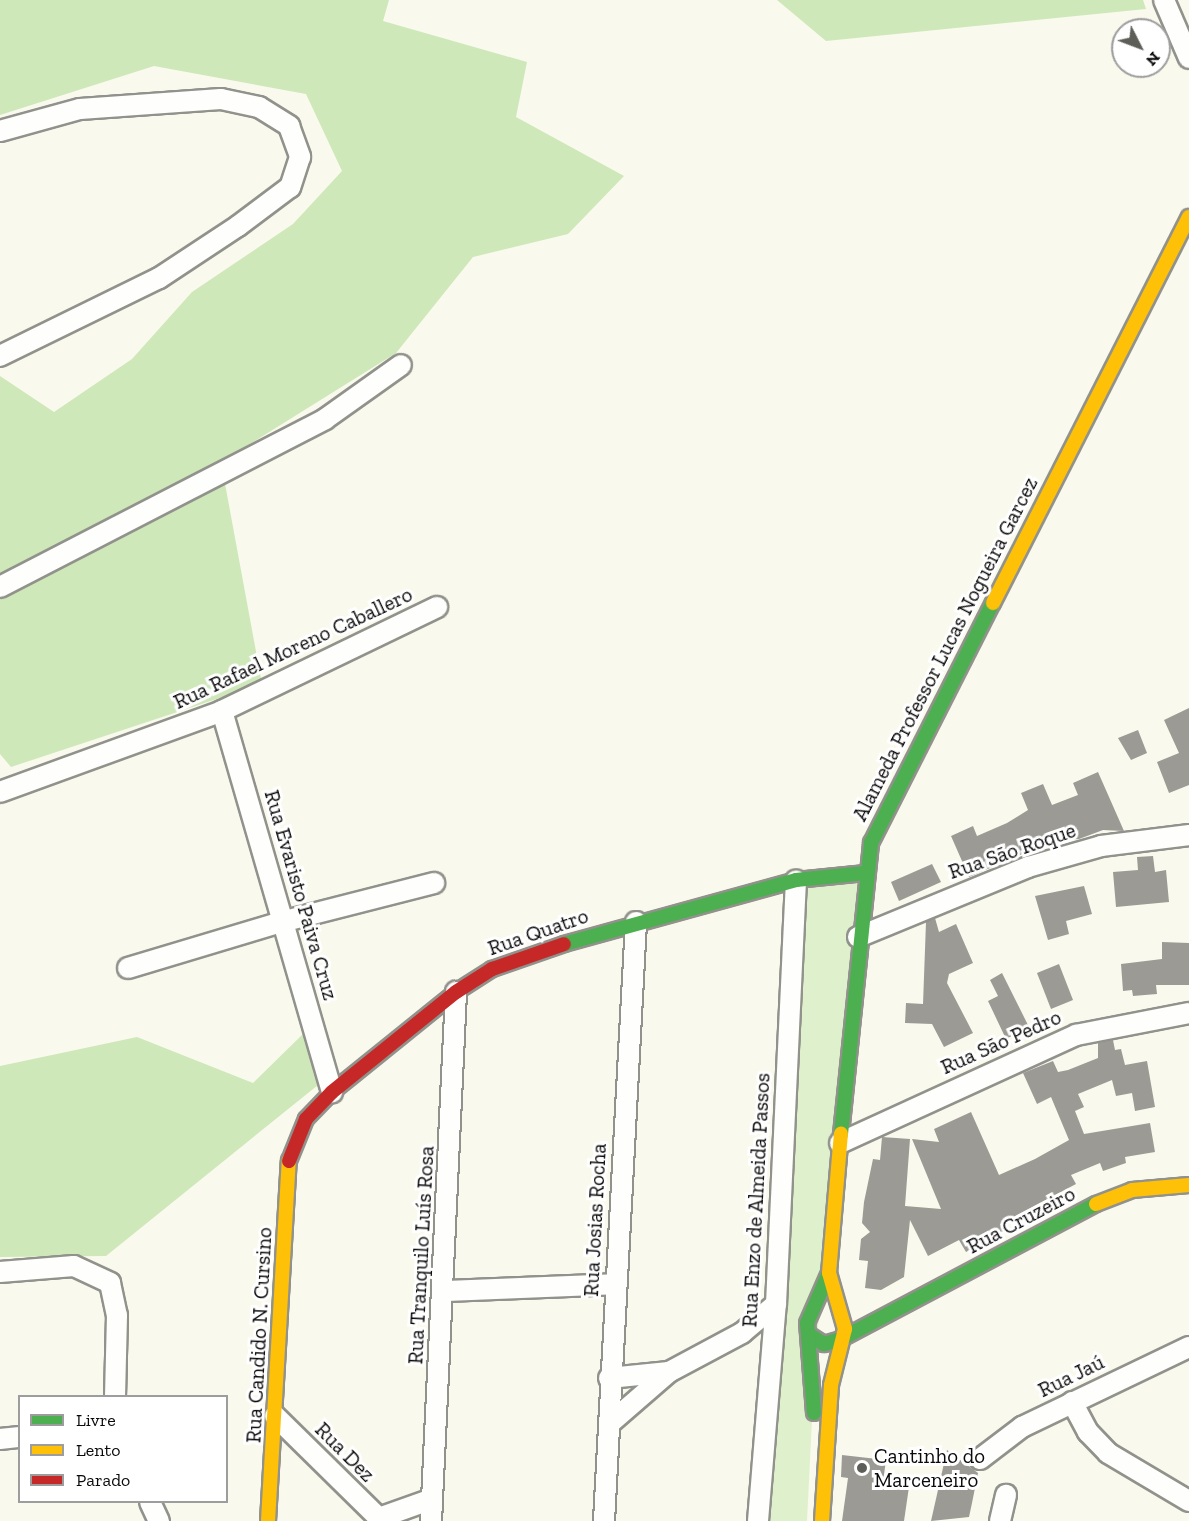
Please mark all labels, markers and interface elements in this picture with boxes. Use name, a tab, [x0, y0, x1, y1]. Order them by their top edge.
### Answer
north arrow	[1111, 18, 1171, 78]
text: N	[1142, 48, 1164, 70]
street label: Alameda Professor Lucas Nogueira Garcez	[847, 473, 1043, 825]
street label: Rua Rafael Moreno Caballero	[170, 582, 416, 714]
street label: Rua Evaristo Paiva Cruz	[259, 787, 343, 1003]
street label: Rua São Roque	[945, 817, 1079, 885]
street label: Rua Quatro	[485, 903, 591, 961]
street label: Rua São Pedro	[937, 1004, 1065, 1080]
street label: Rua Enzo de Almeida Passos	[737, 1072, 775, 1328]
street label: Rua Josias Rocha	[578, 1143, 612, 1297]
street label: Rua Tranquilo Luís Rosa	[403, 1145, 439, 1365]
street label: Rua Cruzeiro	[963, 1181, 1079, 1259]
street label: Rua Candido N. Cursino	[241, 1226, 277, 1444]
street label: Rua Jaú	[1034, 1349, 1108, 1403]
legend	[18, 1395, 228, 1503]
text: Livre	[76, 1409, 116, 1431]
street label: Rua Dez	[310, 1417, 380, 1487]
text: Lento	[76, 1439, 121, 1461]
place label: Cantinho do Marceneiro	[874, 1443, 985, 1493]
marker: Cantinho do Marceneiro	[855, 1461, 869, 1475]
text: Parado	[76, 1469, 130, 1491]

